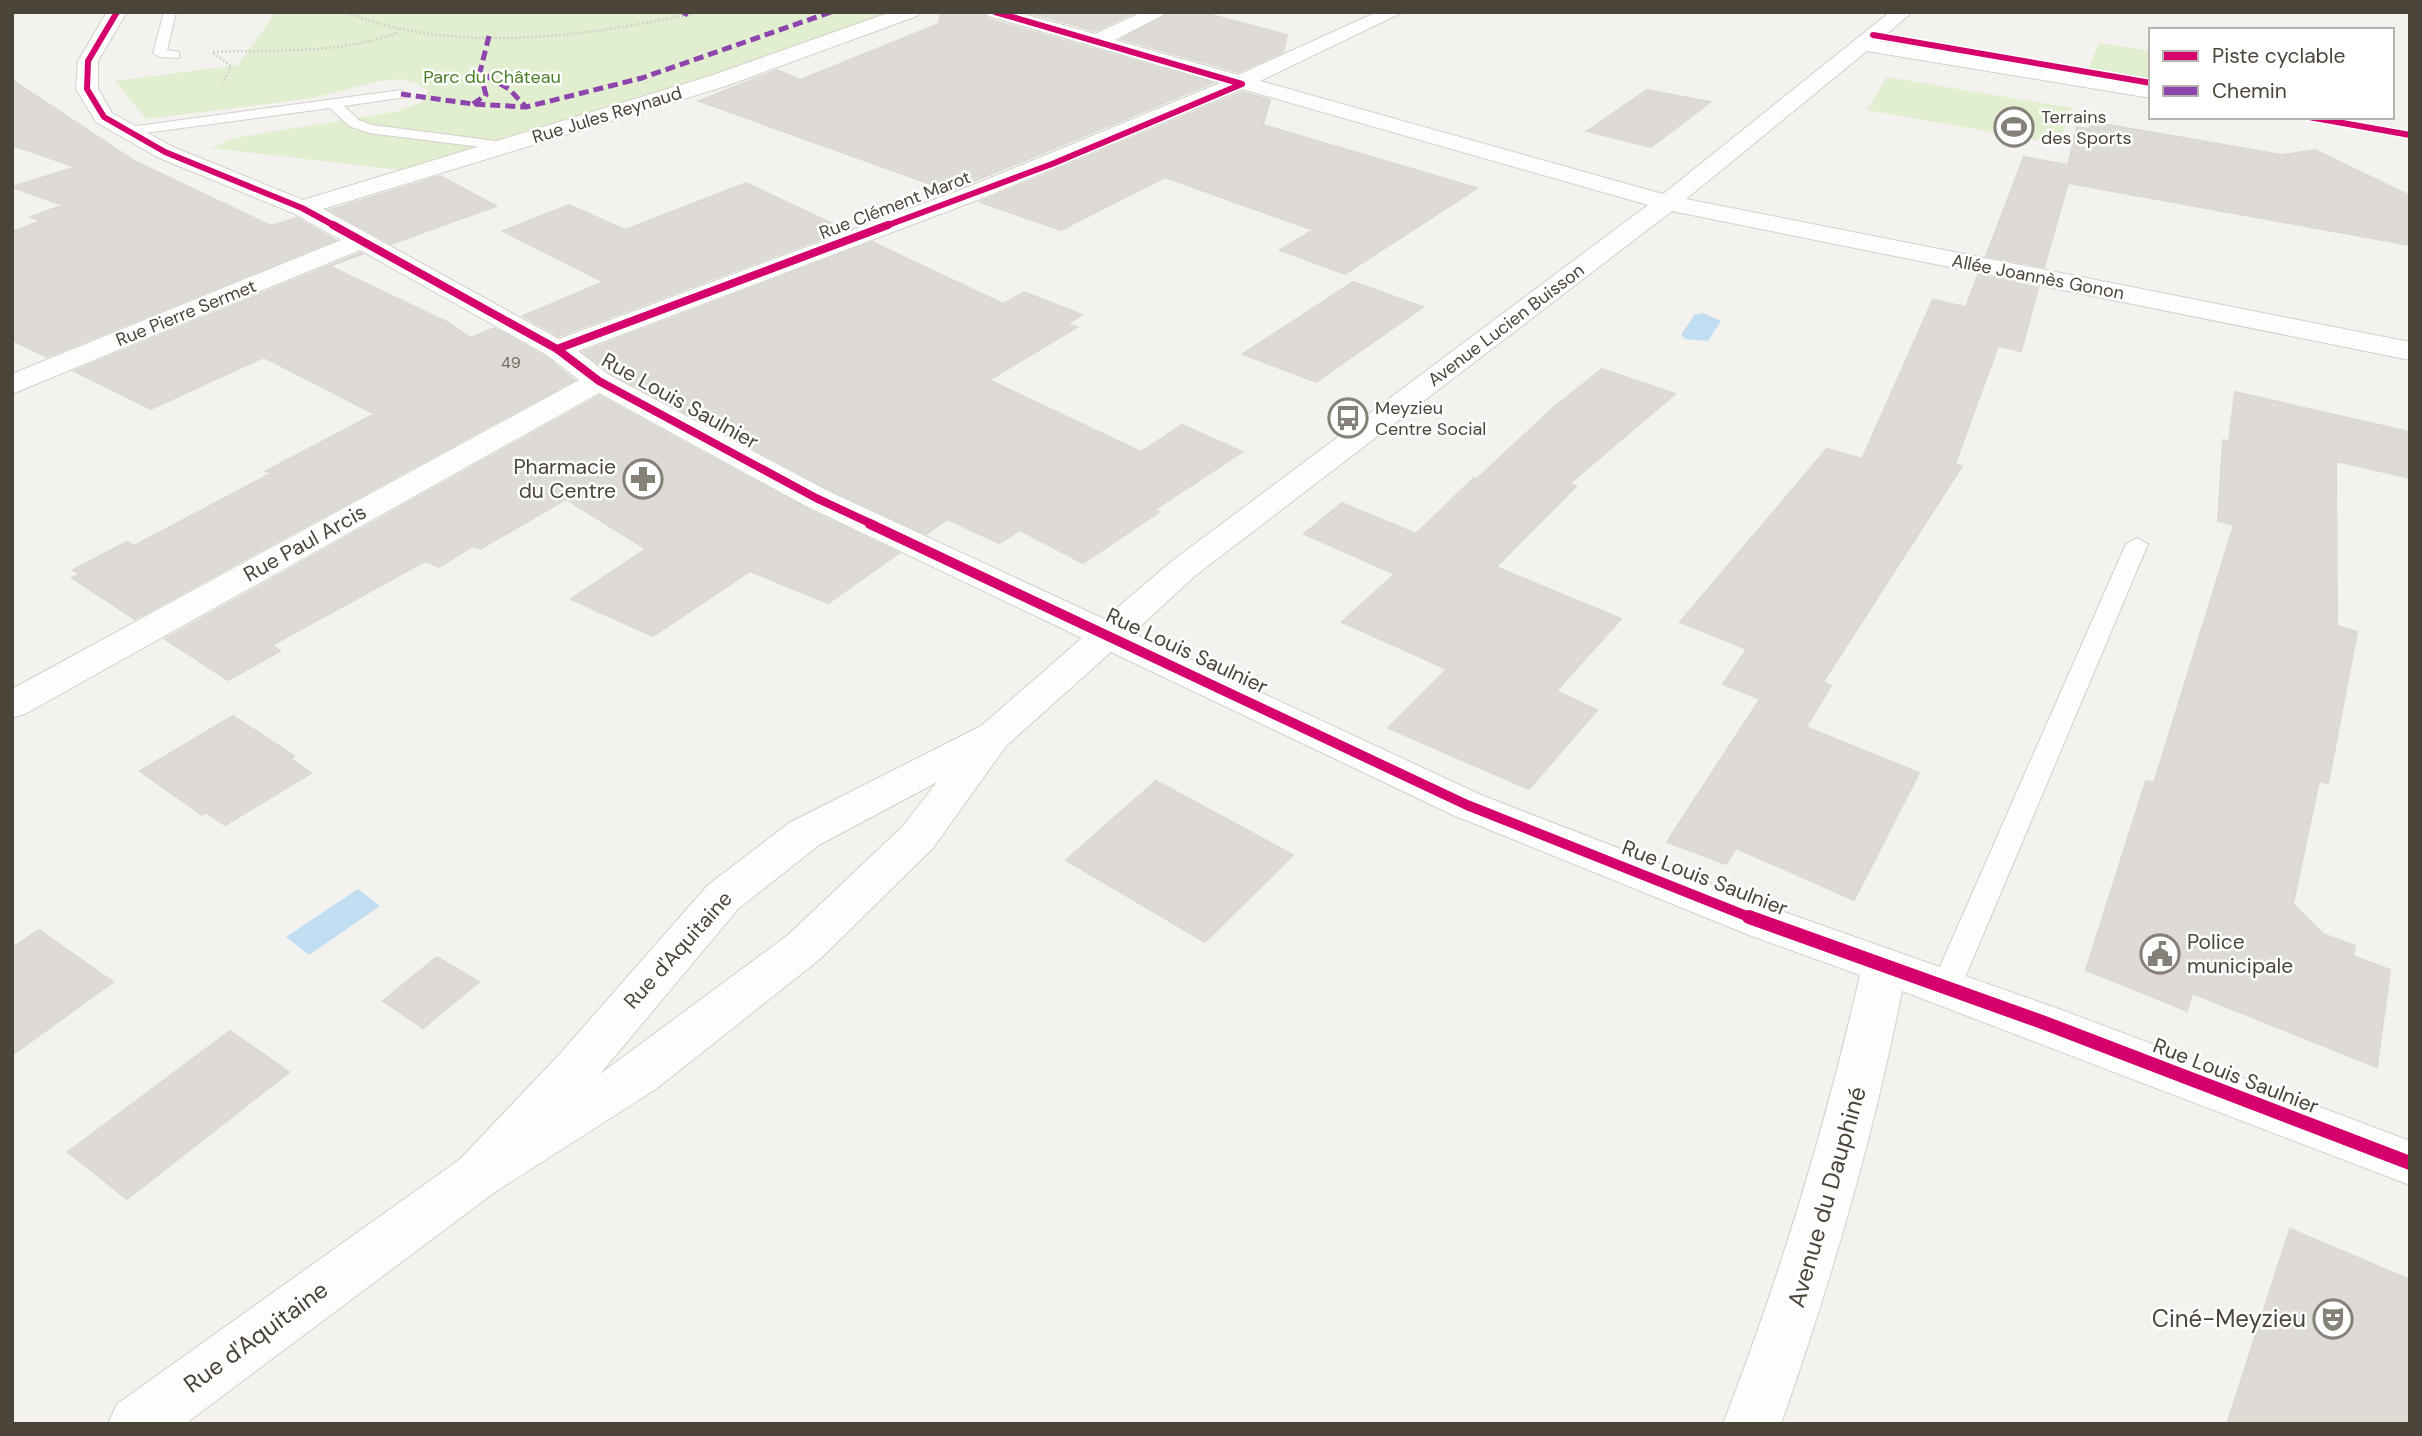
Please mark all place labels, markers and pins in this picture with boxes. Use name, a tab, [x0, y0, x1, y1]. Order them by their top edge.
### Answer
place label: Terrains des Sports	[2041, 105, 2131, 150]
sports icon: Terrains des Sports	[1993, 106, 2035, 148]
place label: Meyzieu Centre Social	[1375, 396, 1486, 441]
bus stop icon: Meyzieu Centre Social	[1327, 397, 1369, 439]
place label: Pharmacie du Centre	[513, 453, 616, 505]
pharmacy icon: Pharmacie du Centre	[622, 458, 664, 500]
place label: Police municipale	[2187, 928, 2293, 980]
public building icon: Police municipale	[2139, 933, 2181, 975]
theatre icon: Ciné-Meyzieu	[2312, 1298, 2354, 1340]
place label: Ciné-Meyzieu	[2152, 1303, 2306, 1334]

